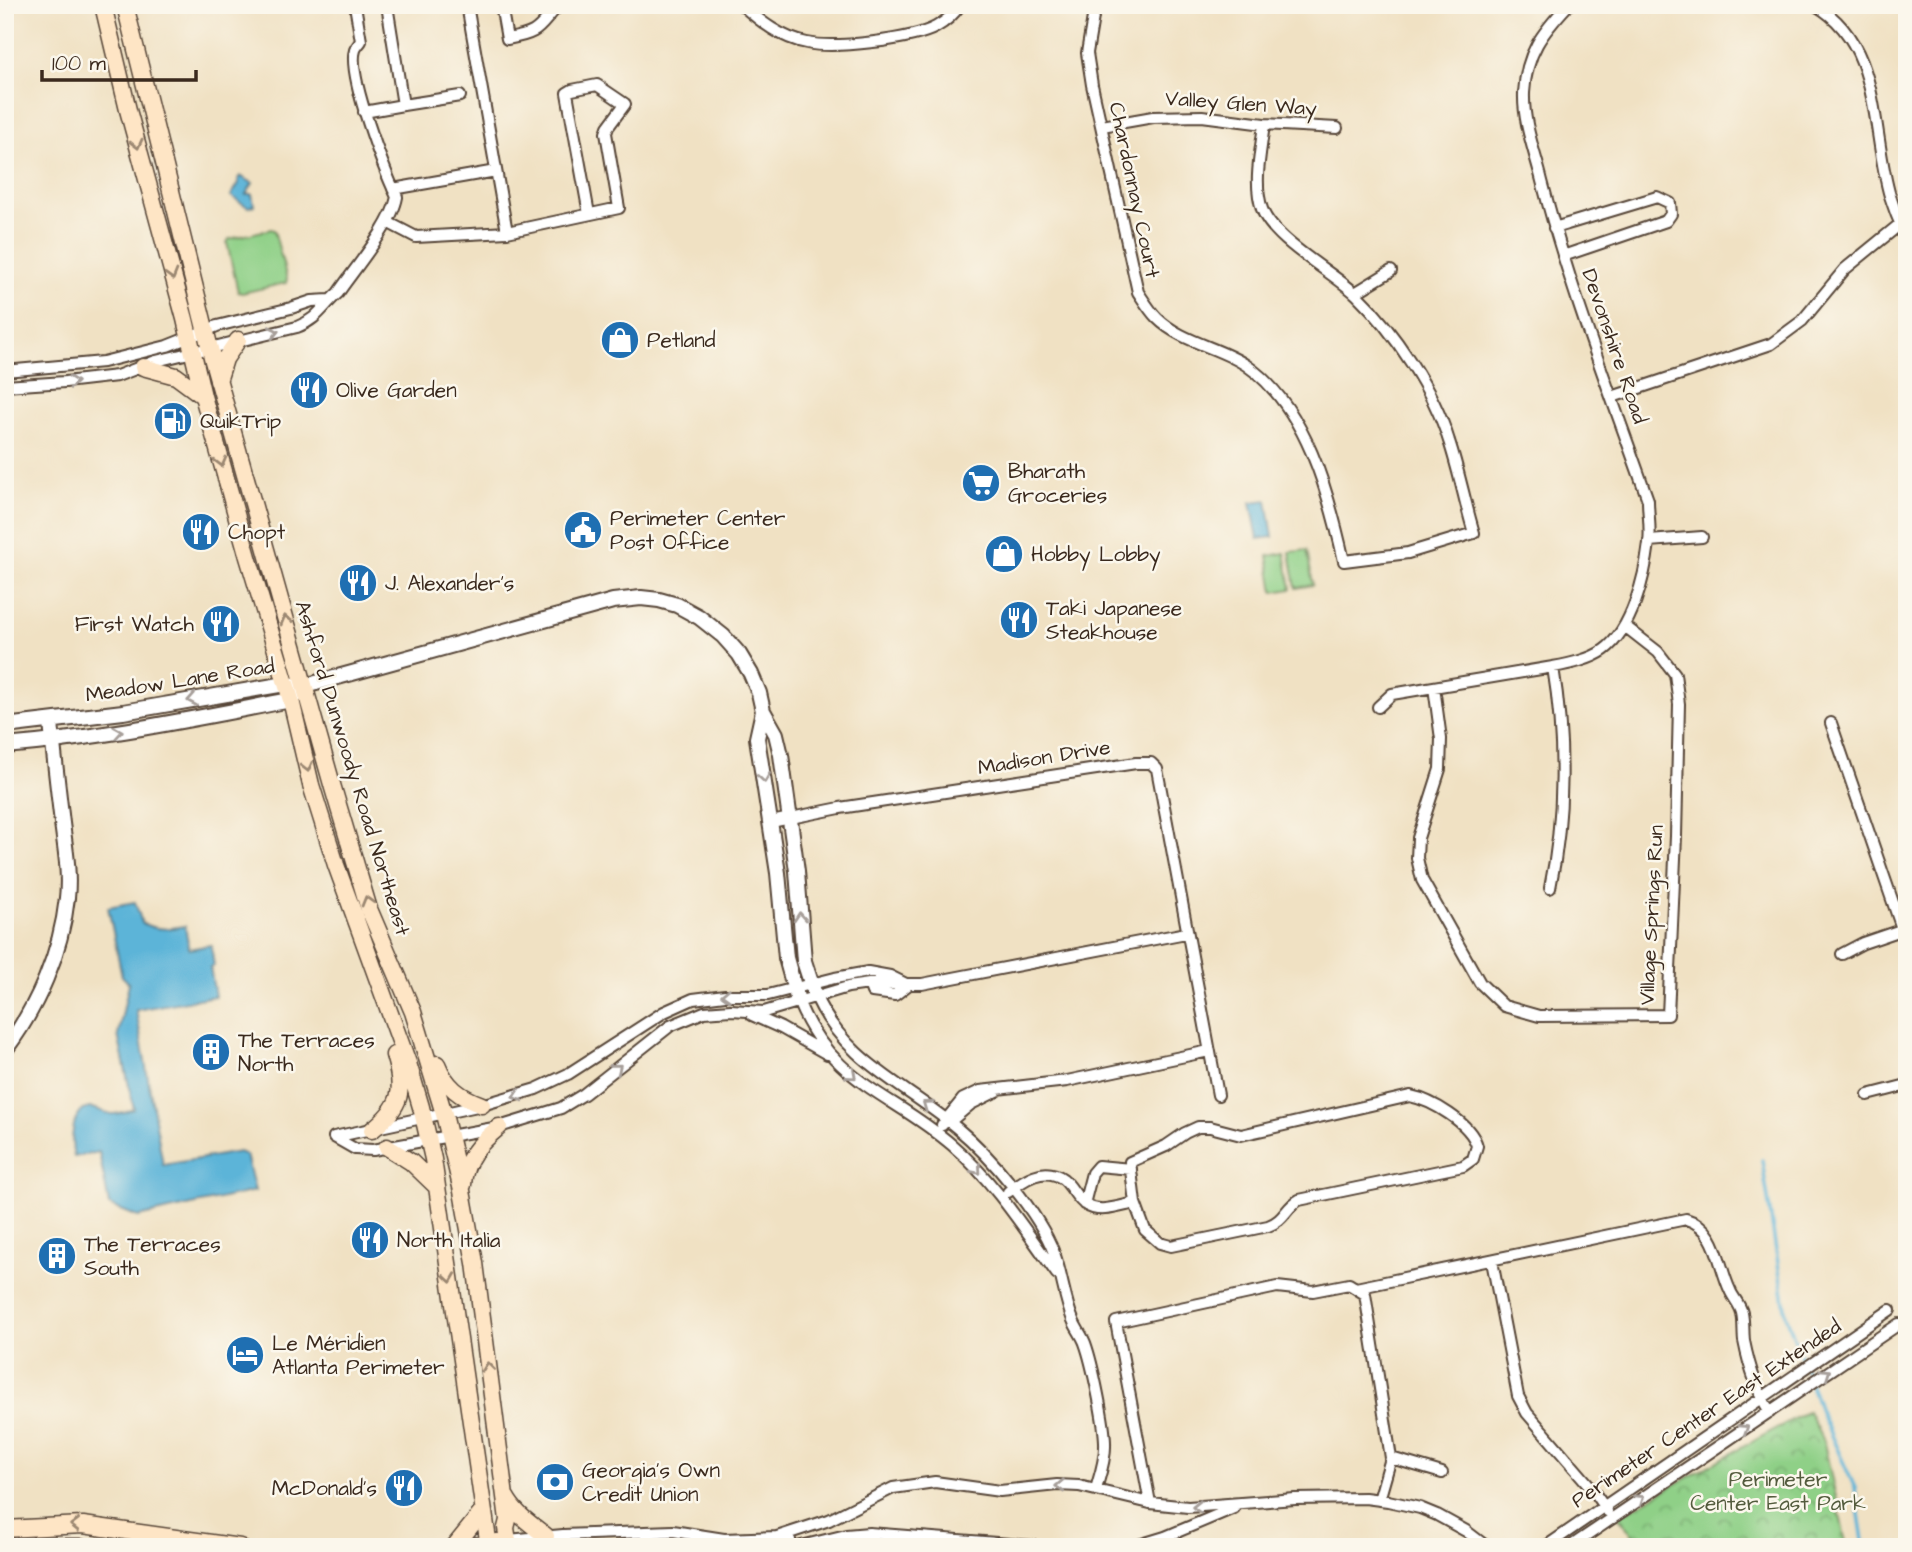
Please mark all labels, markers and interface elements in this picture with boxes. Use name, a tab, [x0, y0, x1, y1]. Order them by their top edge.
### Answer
scale bar	[42, 38, 196, 82]
text: 100 m	[52, 49, 107, 78]
street label: Valley Glen Way	[1164, 84, 1318, 125]
street label: Chardonnay Court	[1100, 99, 1167, 282]
one-way arrow	[129, 138, 143, 150]
street label: Devonshire Road	[1574, 265, 1655, 428]
one-way arrow	[164, 269, 179, 281]
shop icon: Petland	[599, 319, 641, 361]
one-way arrow	[268, 326, 280, 340]
place label: Petland	[647, 326, 716, 355]
restaurant icon: Olive Garden	[288, 369, 330, 411]
one-way arrow	[68, 375, 79, 390]
place label: Olive Garden	[336, 376, 457, 405]
fuel station icon: QuikTrip	[152, 400, 194, 442]
place label: QuikTrip	[200, 407, 282, 437]
one-way arrow	[213, 455, 228, 467]
place label: Bharath Groceries	[1008, 457, 1107, 510]
supermarket icon: Bharath Groceries	[960, 462, 1002, 504]
place label: Perimeter Center Post Office	[610, 504, 786, 557]
public building icon: Perimeter Center Post Office	[562, 509, 604, 551]
restaurant icon: Chopt	[180, 511, 222, 553]
place label: Chopt	[228, 518, 286, 548]
shop icon: Hobby Lobby	[983, 533, 1025, 575]
place label: Hobby Lobby	[1031, 540, 1161, 571]
restaurant icon: J. Alexander's	[337, 562, 379, 604]
place label: J. Alexander's	[385, 569, 514, 598]
place label: Taki Japanese Steakhouse	[1046, 594, 1182, 647]
street label: Ashford Dunwoody Road Northeast	[286, 597, 418, 940]
restaurant icon: Taki Japanese Steakhouse	[998, 599, 1040, 641]
restaurant icon: First Watch	[200, 603, 242, 645]
place label: First Watch	[75, 610, 195, 639]
one-way arrow	[280, 615, 295, 627]
street label: Meadow Lane Road	[83, 651, 277, 710]
one-way arrow	[186, 692, 198, 707]
one-way arrow	[113, 725, 124, 740]
street label: Madison Drive	[976, 733, 1112, 782]
one-way arrow	[299, 761, 313, 773]
one-way arrow	[756, 772, 771, 784]
street label: Village Springs Run	[1632, 824, 1673, 1006]
one-way arrow	[361, 895, 376, 907]
one-way arrow	[793, 911, 808, 922]
one-way arrow	[720, 987, 731, 1003]
place label: The Terraces North	[238, 1026, 375, 1079]
building icon: The Terraces North	[190, 1031, 232, 1073]
one-way arrow	[609, 1064, 622, 1076]
one-way arrow	[844, 1067, 857, 1079]
one-way arrow	[511, 1088, 524, 1102]
one-way arrow	[922, 1101, 935, 1113]
one-way arrow	[969, 1162, 981, 1175]
restaurant icon: North Italia	[349, 1219, 391, 1261]
place label: North Italia	[397, 1226, 501, 1255]
place label: The Terraces South	[84, 1230, 221, 1283]
building icon: The Terraces South	[36, 1235, 78, 1277]
one-way arrow	[443, 1272, 458, 1284]
street label: Perimeter Center East Extended	[1566, 1312, 1847, 1515]
place label: Le Méridien Atlanta Perimeter	[272, 1329, 445, 1382]
hotel icon: Le Méridien Atlanta Perimeter	[224, 1334, 266, 1376]
one-way arrow	[481, 1361, 496, 1373]
one-way arrow	[1819, 1369, 1832, 1382]
one-way arrow	[1736, 1425, 1749, 1437]
place label: Georgia's Own Credit Union	[582, 1456, 720, 1509]
bank icon: Georgia's Own Credit Union	[534, 1461, 576, 1503]
park label: Perimeter Center East Park	[1690, 1465, 1866, 1518]
restaurant icon: McDonald's	[383, 1467, 425, 1509]
place label: McDonald's	[272, 1474, 377, 1503]
one-way arrow	[1054, 1478, 1065, 1493]
one-way arrow	[1632, 1495, 1645, 1507]
one-way arrow	[1191, 1499, 1202, 1515]
one-way arrow	[69, 1517, 80, 1533]

